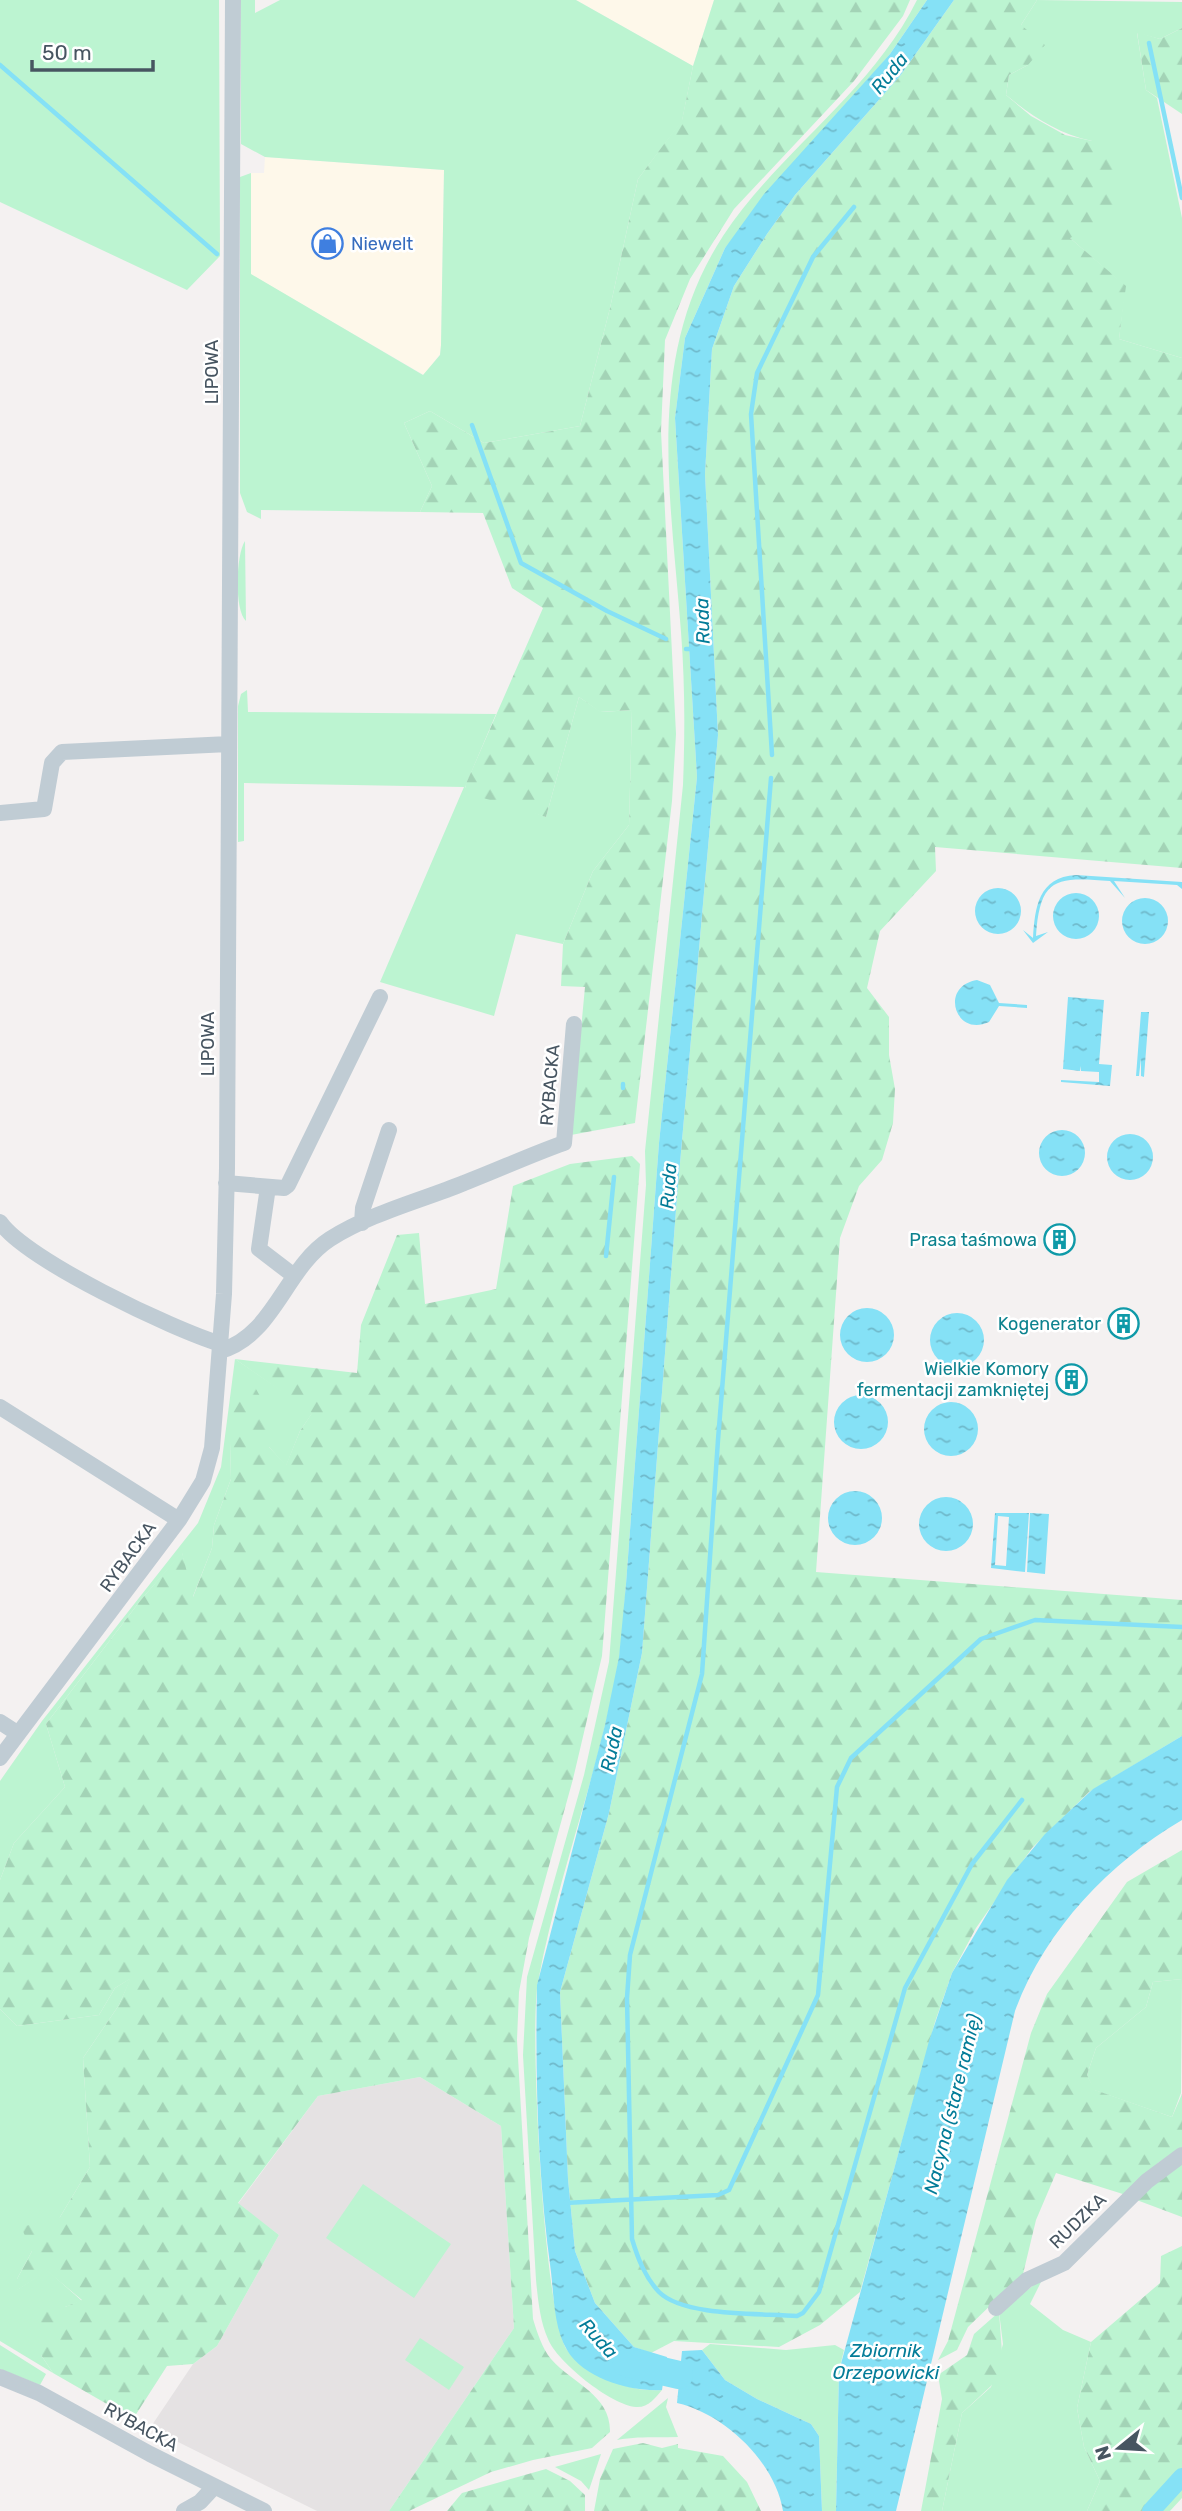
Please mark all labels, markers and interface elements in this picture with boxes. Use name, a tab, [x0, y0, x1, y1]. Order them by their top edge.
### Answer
scale bar	[32, 28, 152, 72]
text: 50 m	[42, 40, 92, 65]
water label: Ruda	[866, 48, 913, 99]
shop icon: Niewelt	[311, 227, 345, 261]
place label: Niewelt	[351, 233, 413, 255]
street label: LIPOWA	[201, 340, 223, 404]
water label: Ruda	[690, 597, 715, 645]
street label: LIPOWA	[197, 1012, 219, 1076]
street label: RYBACKA	[535, 1043, 565, 1127]
water label: Ruda	[655, 1162, 682, 1210]
building icon: Prasa taśmowa	[1043, 1223, 1077, 1257]
place label: Prasa taśmowa	[909, 1229, 1037, 1251]
building icon: Kogenerator	[1107, 1307, 1141, 1341]
place label: Kogenerator	[998, 1313, 1101, 1335]
place label: Wielkie Komory fermentacji zamkniętej	[857, 1358, 1049, 1401]
building icon: Wielkie Komory fermentacji zamkniętej	[1055, 1362, 1089, 1396]
street label: RYBACKA	[95, 1518, 161, 1596]
water label: Ruda	[595, 1724, 628, 1774]
water label: Nacyna (stare ramię)	[919, 2011, 986, 2197]
street label: RUDZKA	[1045, 2189, 1111, 2253]
water label: Ruda	[575, 2313, 623, 2363]
water label: Zbiornik Orzepowicki	[833, 2339, 940, 2384]
street label: RYBACKA	[100, 2398, 182, 2456]
north arrow	[1084, 2413, 1154, 2483]
text: N	[1090, 2443, 1116, 2463]

